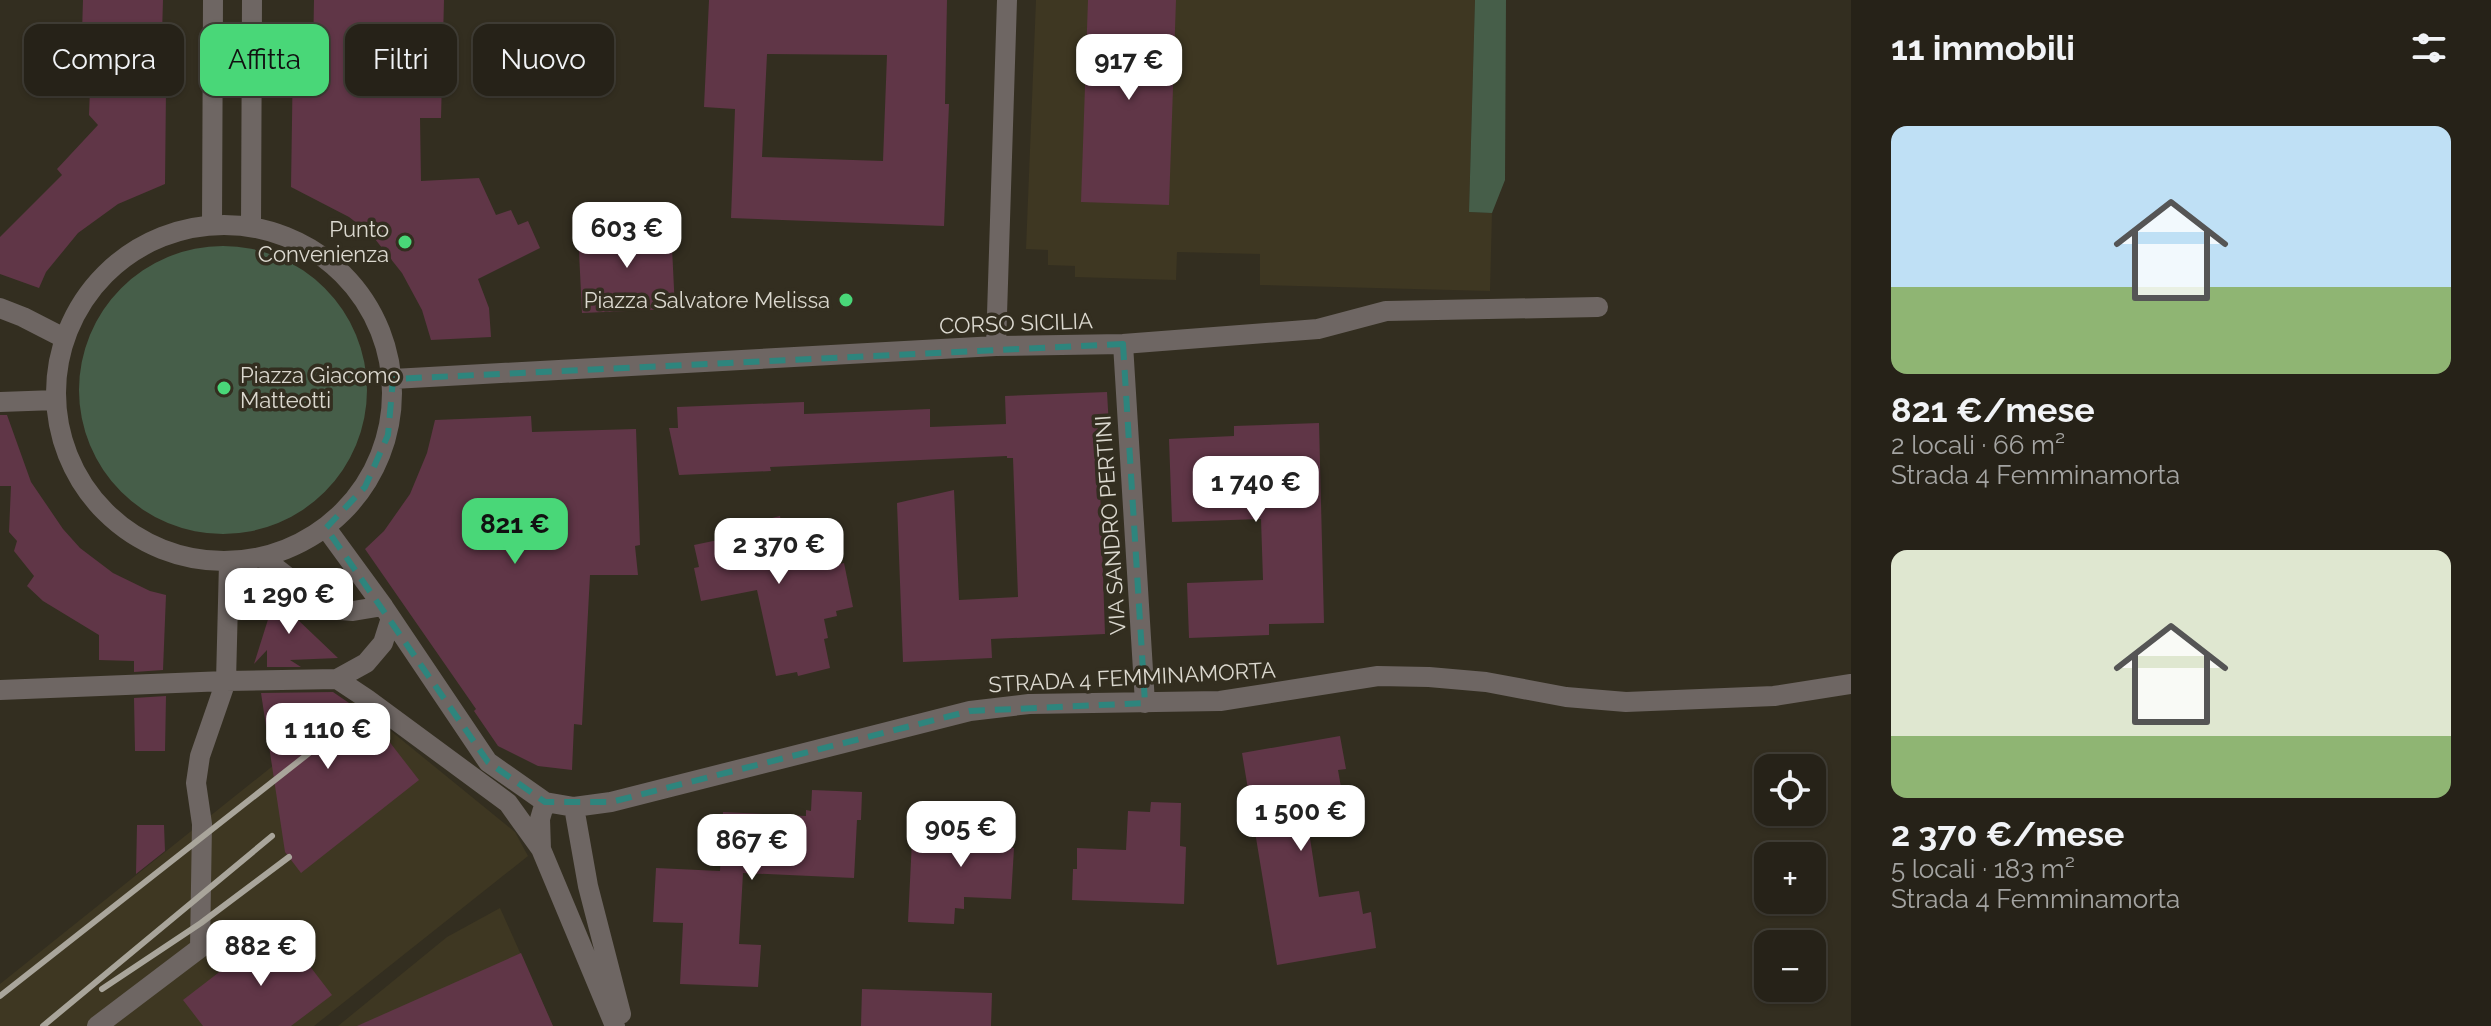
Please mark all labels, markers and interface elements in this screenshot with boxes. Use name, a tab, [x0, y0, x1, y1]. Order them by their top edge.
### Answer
chip: Compra	[24, 24, 184, 96]
chip: Affitta	[200, 24, 329, 96]
chip: Filtri	[345, 24, 457, 96]
chip: Nuovo	[473, 24, 614, 96]
icon: filters	[2407, 26, 2451, 70]
text: 11 immobili	[1891, 28, 2075, 68]
pin: 917 €	[1073, 34, 1185, 102]
text: 917 €	[1094, 45, 1164, 75]
icon: home	[2099, 178, 2243, 322]
pin: 603 €	[571, 202, 683, 270]
text: 603 €	[590, 213, 664, 243]
place label: Punto Convenienza	[258, 216, 389, 267]
marker: Punto Convenienza	[396, 233, 414, 251]
place label: Piazza Salvatore Melissa	[584, 287, 830, 313]
marker: Piazza Salvatore Melissa	[837, 291, 855, 309]
street label: CORSO SICILIA	[939, 307, 1093, 339]
place label: Piazza Giacomo Matteotti	[240, 362, 401, 413]
marker: Piazza Giacomo Matteotti	[215, 379, 233, 397]
text: 821 €/mese	[1891, 390, 2095, 430]
street label: VIA SANDRO PERTINI	[1089, 414, 1131, 636]
text: 2 locali · 66 m²	[1891, 430, 2065, 460]
pin: 1 740 €	[1182, 456, 1330, 524]
text: Strada 4 Femminamorta	[1891, 460, 2180, 490]
text: 1 740 €	[1211, 467, 1301, 497]
pin: 821 €	[459, 498, 571, 566]
text: 821 €	[480, 509, 550, 539]
pin: 2 370 €	[705, 518, 853, 586]
text: 2 370 €	[733, 529, 825, 559]
pin: 1 290 €	[215, 568, 363, 636]
text: 1 290 €	[243, 579, 335, 609]
icon: home	[2099, 602, 2243, 746]
street label: STRADA 4 FEMMINAMORTA	[988, 656, 1276, 698]
pin: 1 110 €	[254, 703, 402, 771]
text: 1 110 €	[284, 714, 372, 744]
map controls	[1754, 754, 1826, 1002]
button: locate	[1754, 754, 1826, 826]
pin: 1 500 €	[1227, 785, 1375, 853]
text: 1 500 €	[1255, 796, 1347, 826]
pin: 905 €	[905, 801, 1017, 869]
text: 905 €	[925, 812, 997, 842]
pin: 867 €	[696, 814, 808, 882]
text: 2 370 €/mese	[1891, 814, 2124, 854]
text: 867 €	[715, 825, 789, 855]
button: +	[1754, 842, 1826, 914]
text: 5 locali · 183 m²	[1891, 854, 2075, 884]
text: Strada 4 Femminamorta	[1891, 884, 2180, 914]
pin: 882 €	[205, 920, 317, 988]
button: −	[1754, 930, 1826, 1002]
text: 882 €	[224, 931, 298, 961]

